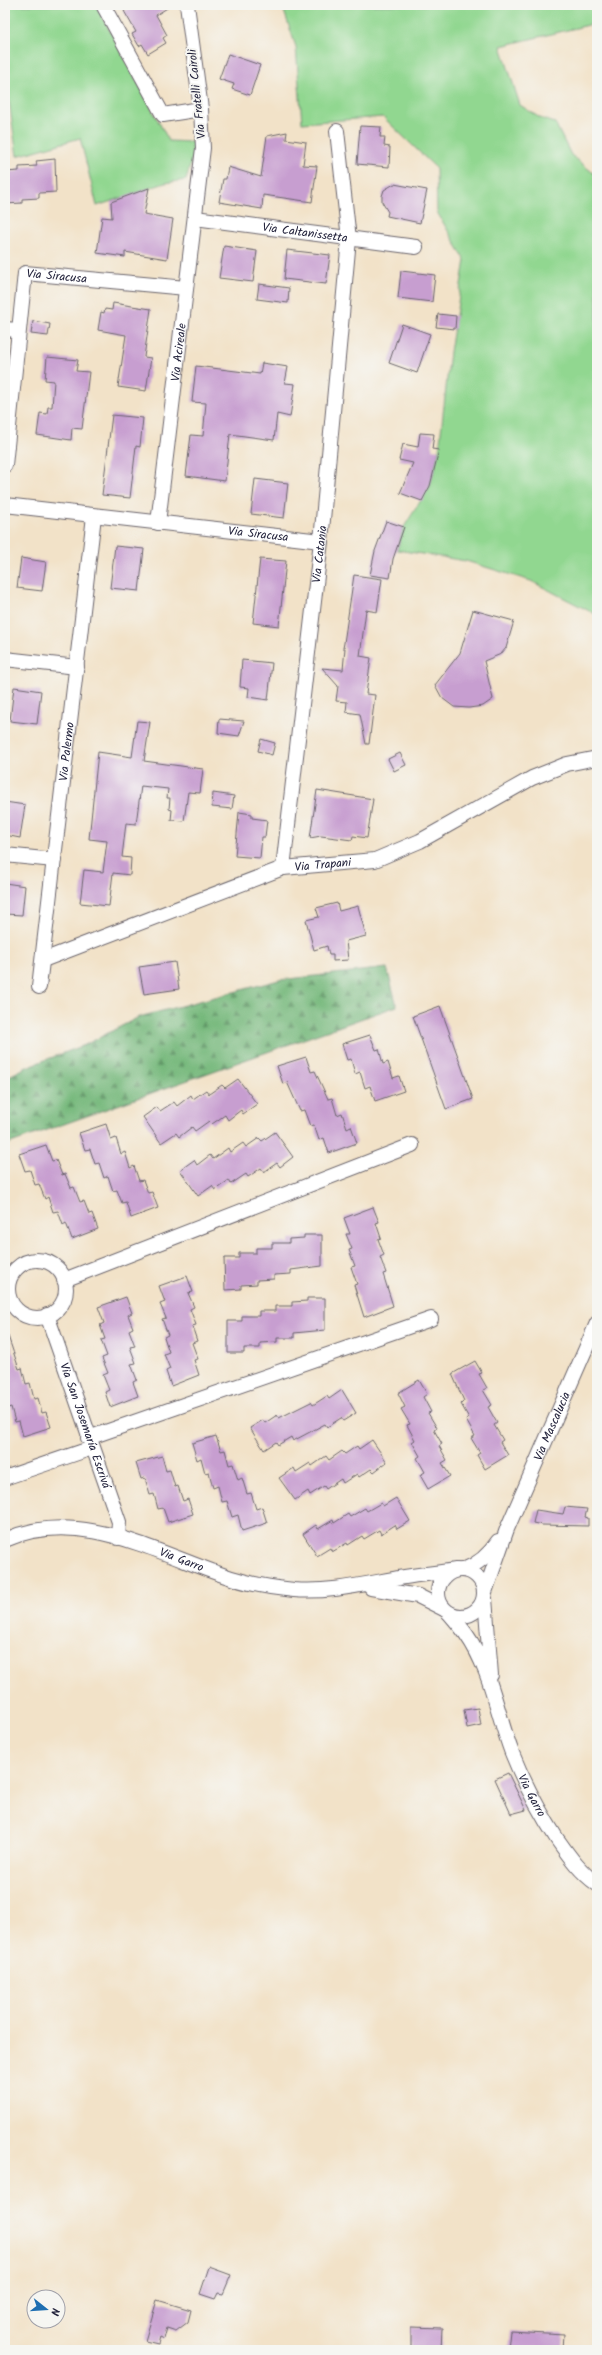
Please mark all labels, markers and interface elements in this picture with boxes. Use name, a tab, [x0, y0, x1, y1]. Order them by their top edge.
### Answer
street label: Via Fratelli Cairoli	[183, 47, 211, 140]
street label: Via Caltanissetta	[261, 217, 349, 247]
street label: Via Siracusa	[26, 264, 88, 288]
street label: Via Acireale	[166, 321, 191, 382]
street label: Via Siracusa	[227, 521, 290, 547]
street label: Via Catania	[307, 524, 332, 584]
street label: Via Palermo	[54, 721, 79, 782]
street label: Via Trapani	[294, 853, 353, 876]
street label: Via San Josemaría Escrivá	[55, 1360, 117, 1492]
street label: Via Mascalucia	[529, 1388, 576, 1464]
street label: Via Garro	[157, 1542, 207, 1577]
street label: Via Garro	[513, 1771, 551, 1820]
north arrow	[26, 2289, 66, 2329]
text: N	[45, 2306, 64, 2318]

